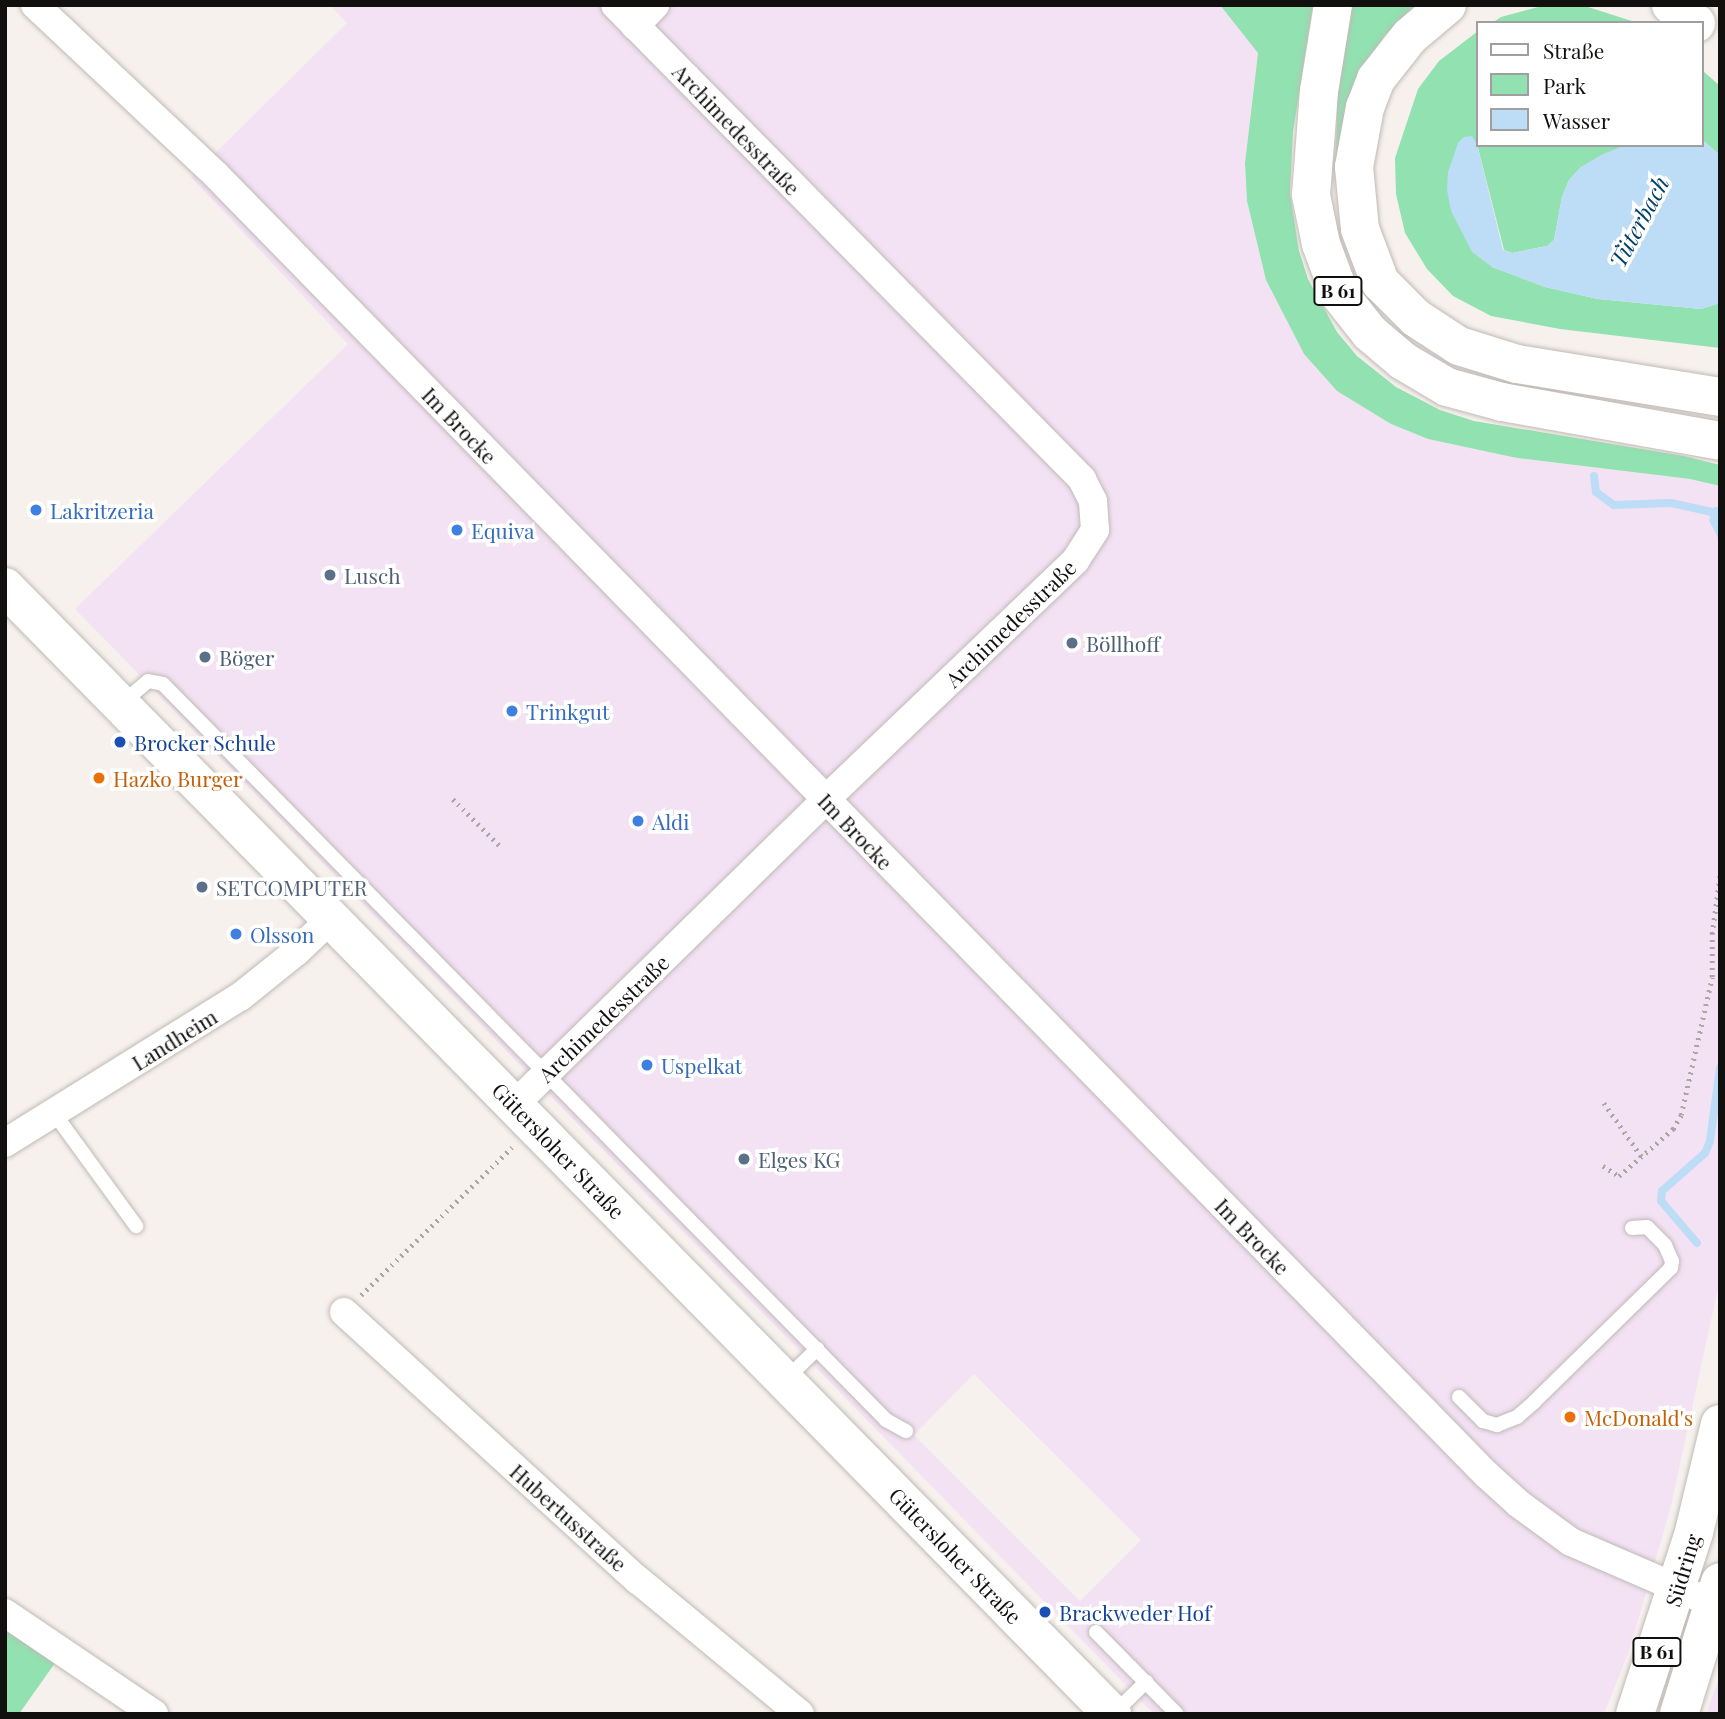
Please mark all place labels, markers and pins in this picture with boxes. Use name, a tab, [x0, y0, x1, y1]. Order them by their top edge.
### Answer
place label: Lakritzeria	[50, 497, 154, 523]
marker: Lakritzeria	[28, 502, 44, 518]
place label: Equiva	[471, 517, 535, 543]
marker: Equiva	[449, 522, 465, 538]
place label: Lusch	[344, 562, 400, 588]
marker: Lusch	[322, 567, 338, 583]
place label: Böllhoff	[1086, 630, 1160, 656]
marker: Böllhoff	[1064, 635, 1080, 651]
place label: Böger	[219, 644, 274, 670]
marker: Böger	[197, 649, 213, 665]
place label: Trinkgut	[526, 698, 609, 724]
marker: Trinkgut	[504, 703, 520, 719]
place label: Brocker Schule	[134, 729, 276, 755]
marker: Brocker Schule	[112, 734, 128, 750]
place label: Hazko Burger	[113, 765, 242, 791]
marker: Hazko Burger	[91, 770, 107, 786]
place label: Aldi	[652, 808, 689, 834]
marker: Aldi	[630, 813, 646, 829]
place label: SETCOMPUTER	[216, 874, 367, 900]
marker: SETCOMPUTER	[194, 879, 210, 895]
place label: Olsson	[250, 921, 314, 947]
marker: Olsson	[228, 926, 244, 942]
place label: Uspelkat	[661, 1052, 742, 1078]
marker: Uspelkat	[639, 1057, 655, 1073]
place label: Elges KG	[758, 1146, 840, 1172]
marker: Elges KG	[736, 1151, 752, 1167]
place label: McDonald's	[1584, 1404, 1693, 1430]
marker: McDonald's	[1562, 1409, 1578, 1425]
place label: Brackweder Hof	[1059, 1599, 1212, 1625]
marker: Brackweder Hof	[1037, 1604, 1053, 1620]

